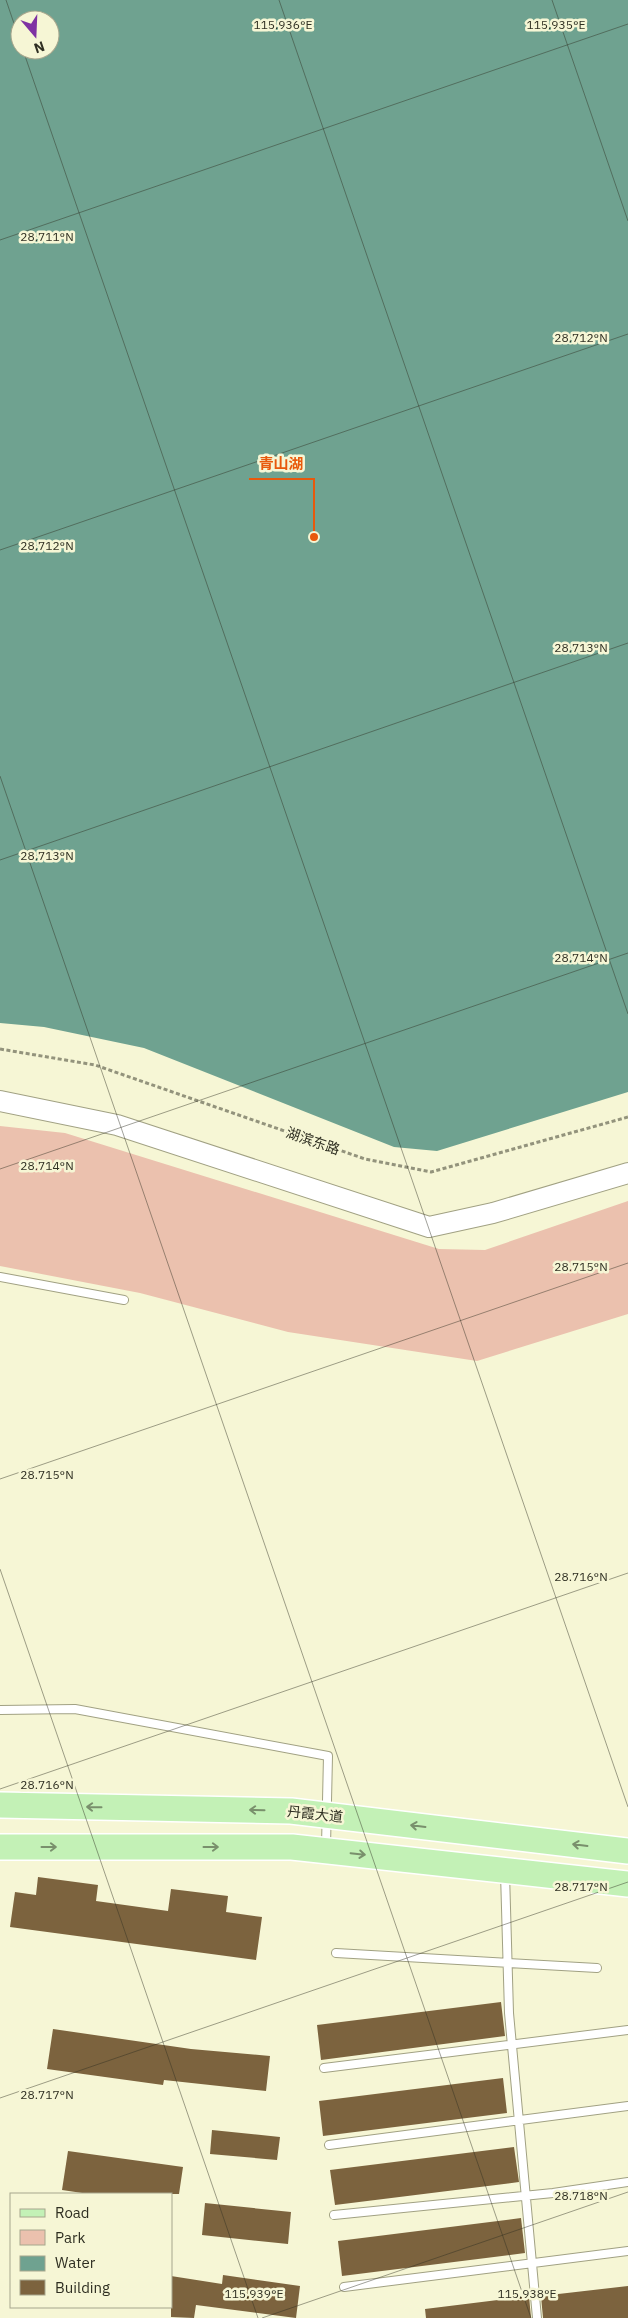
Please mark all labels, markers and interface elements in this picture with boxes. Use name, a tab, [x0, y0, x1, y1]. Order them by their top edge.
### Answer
north arrow	[10, 10, 60, 60]
text: 115.936°E	[253, 17, 313, 32]
text: 115.935°E	[526, 17, 586, 32]
text: N	[32, 37, 47, 57]
text: 28.711°N	[20, 229, 74, 244]
text: 28.712°N	[554, 330, 608, 345]
callout: 青山湖	[249, 449, 314, 479]
text: 青山湖	[258, 454, 304, 473]
text: 28.712°N	[20, 538, 74, 553]
text: 28.713°N	[554, 640, 608, 655]
text: 28.713°N	[20, 848, 74, 863]
text: 28.714°N	[554, 950, 608, 965]
street label: 湖滨东路	[284, 1123, 342, 1159]
text: 28.714°N	[20, 1158, 74, 1173]
text: 28.715°N	[554, 1259, 608, 1274]
text: 28.715°N	[20, 1467, 74, 1482]
text: 28.716°N	[554, 1569, 608, 1584]
text: 28.716°N	[20, 1777, 74, 1792]
one-way arrow	[86, 1802, 102, 1812]
street label: 丹霞大道	[286, 1802, 344, 1826]
one-way arrow	[249, 1805, 265, 1815]
one-way arrow	[411, 1821, 427, 1831]
one-way arrow	[572, 1840, 588, 1850]
one-way arrow	[40, 1842, 56, 1852]
one-way arrow	[202, 1842, 219, 1852]
one-way arrow	[350, 1849, 366, 1859]
text: 28.717°N	[554, 1879, 608, 1894]
text: 28.717°N	[20, 2087, 74, 2102]
text: 28.718°N	[554, 2188, 608, 2203]
legend	[10, 2193, 172, 2308]
text: Road	[55, 2203, 90, 2222]
text: Park	[55, 2228, 85, 2247]
text: Water	[55, 2253, 96, 2272]
text: Building	[55, 2278, 110, 2297]
text: 115.939°E	[224, 2286, 284, 2301]
text: 115.938°E	[497, 2286, 557, 2301]

